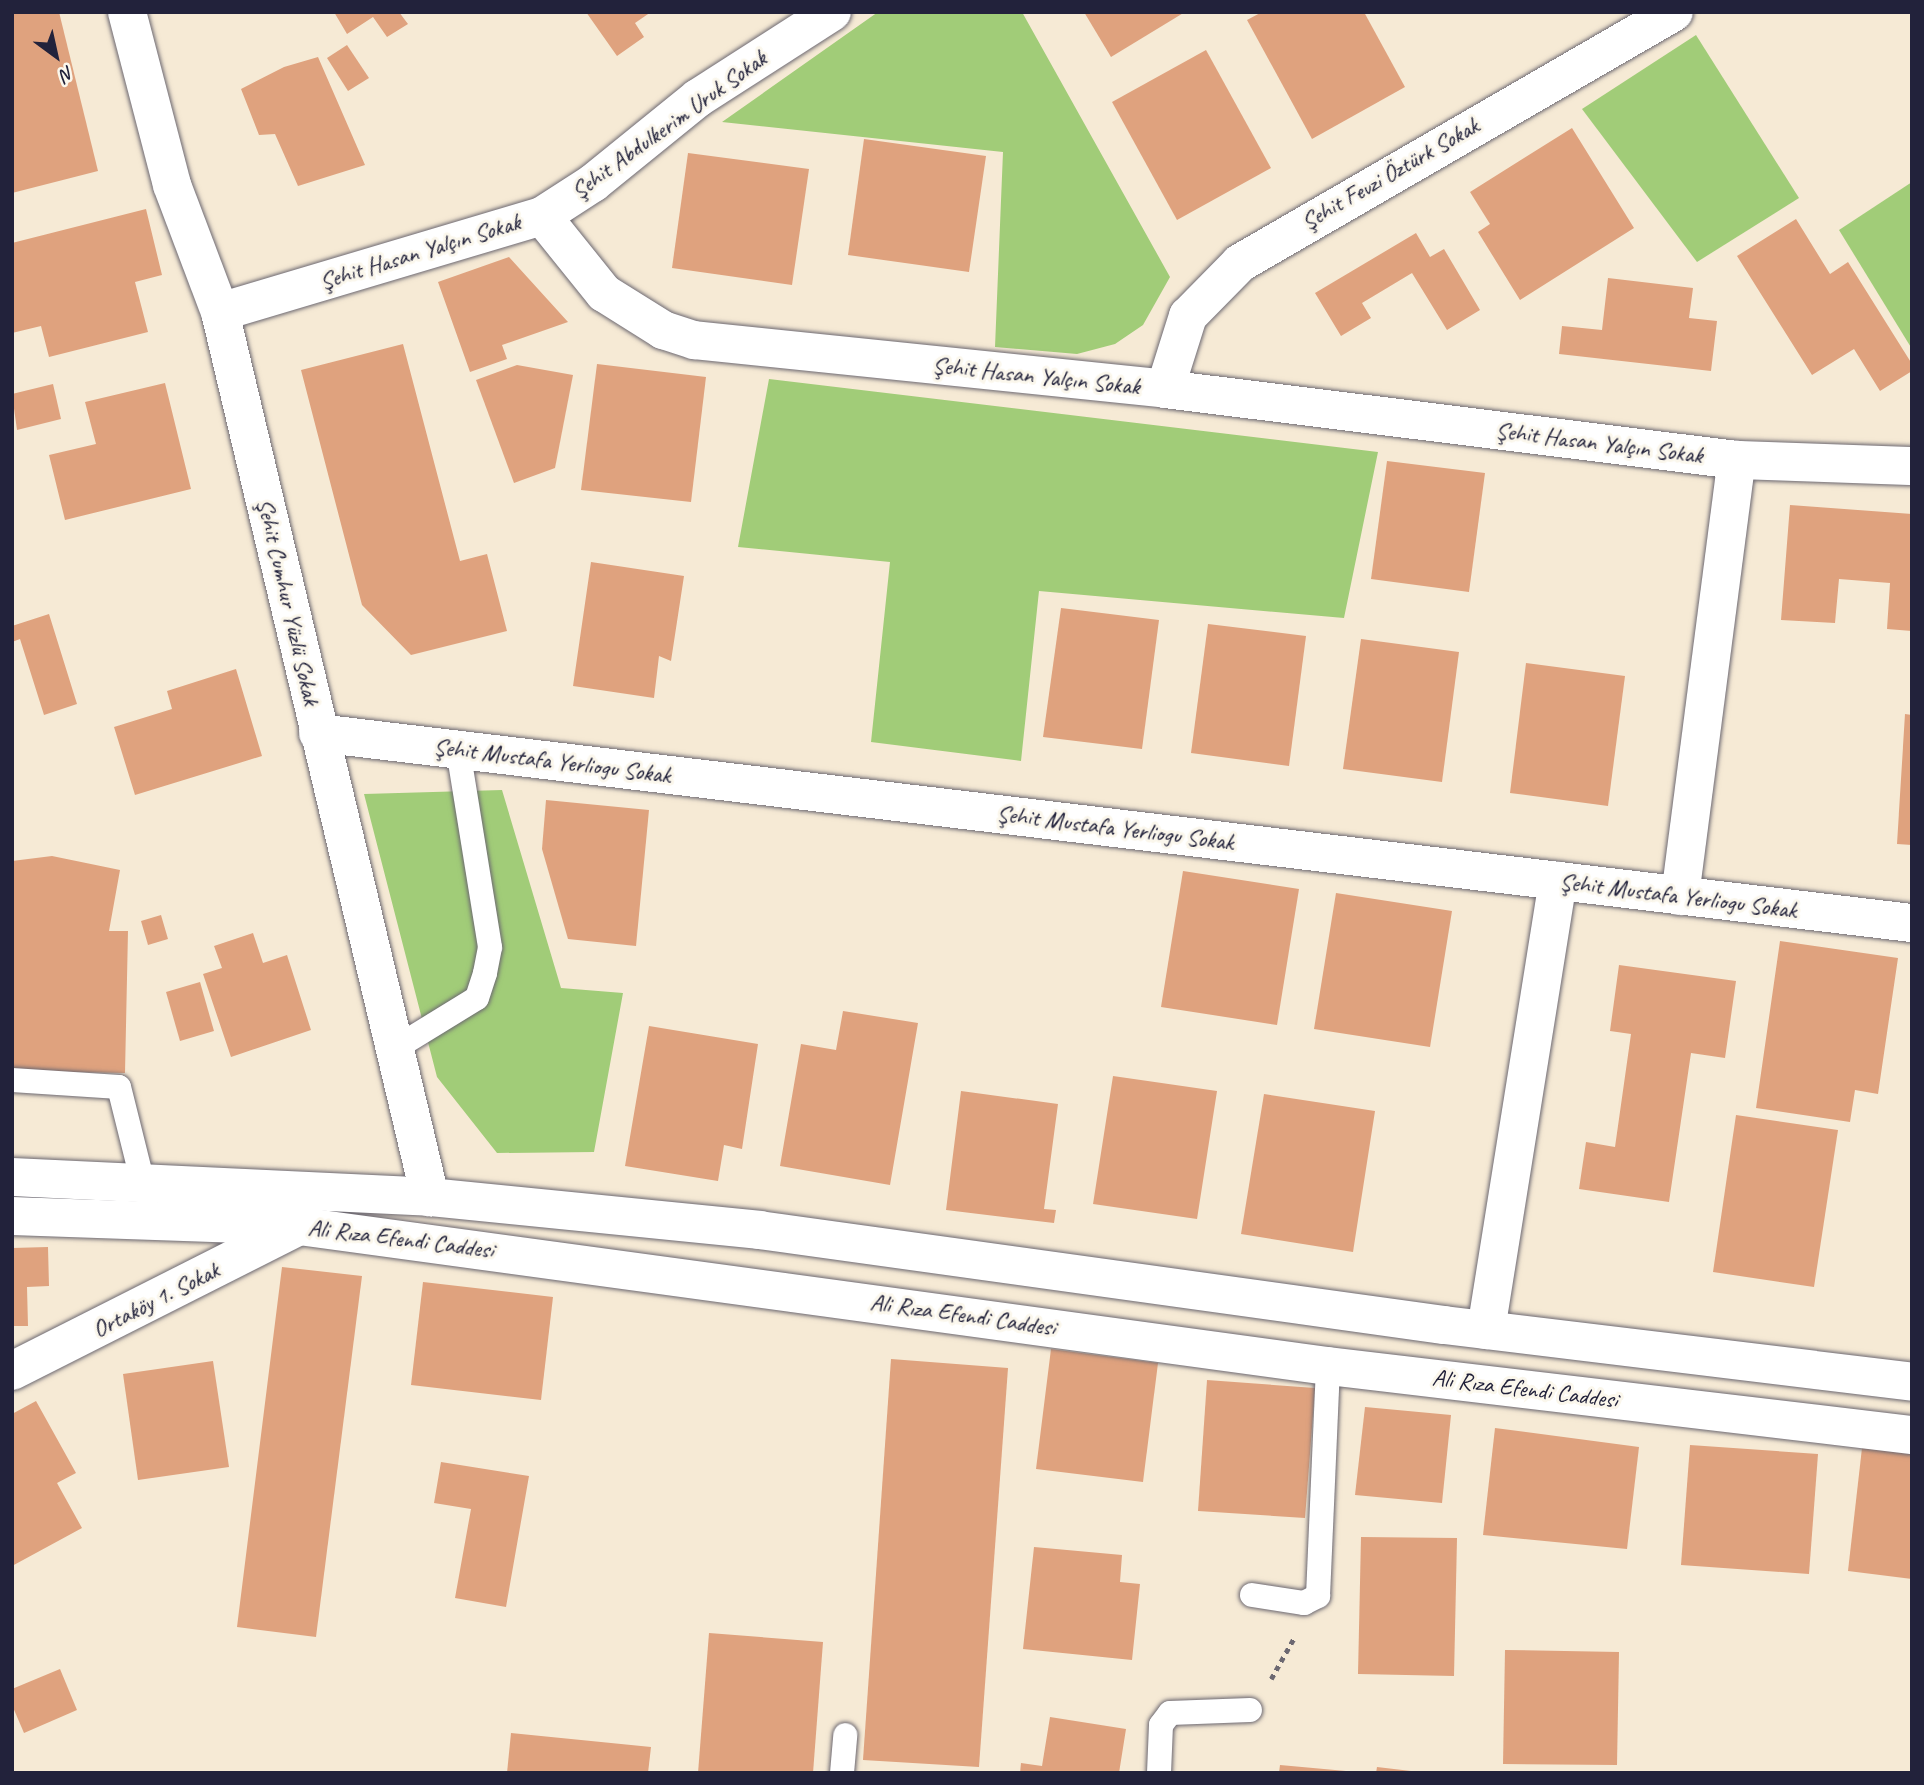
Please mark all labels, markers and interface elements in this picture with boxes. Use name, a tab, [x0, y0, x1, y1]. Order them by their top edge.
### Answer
north arrow	[21, 21, 91, 91]
street label: Şehit Abdulkerim Uruk Sokak	[566, 45, 772, 205]
text: N	[56, 60, 79, 87]
street label: Şehit Fevzi Öztürk Sokak	[1296, 112, 1484, 236]
street label: Şehit Hasan Yalçın Sokak	[316, 208, 524, 296]
street label: Şehit Hasan Yalçın Sokak	[931, 351, 1141, 401]
street label: Şehit Hasan Yalçın Sokak	[1494, 416, 1704, 470]
street label: Şehit Cumhur Yüzlü Sokak	[250, 496, 326, 708]
street label: Şehit Mustafa Yerliogu Sokak	[432, 732, 672, 790]
street label: Şehit Mustafa Yerliogu Sokak	[995, 799, 1235, 857]
street label: Şehit Mustafa Yerliogu Sokak	[1558, 867, 1798, 925]
street label: Ali Rıza Efendi Caddesi	[307, 1213, 495, 1265]
street label: Ortaköy 1. Sokak	[88, 1256, 224, 1344]
street label: Ali Rıza Efendi Caddesi	[869, 1288, 1057, 1342]
street label: Ali Rıza Efendi Caddesi	[1431, 1363, 1619, 1415]

